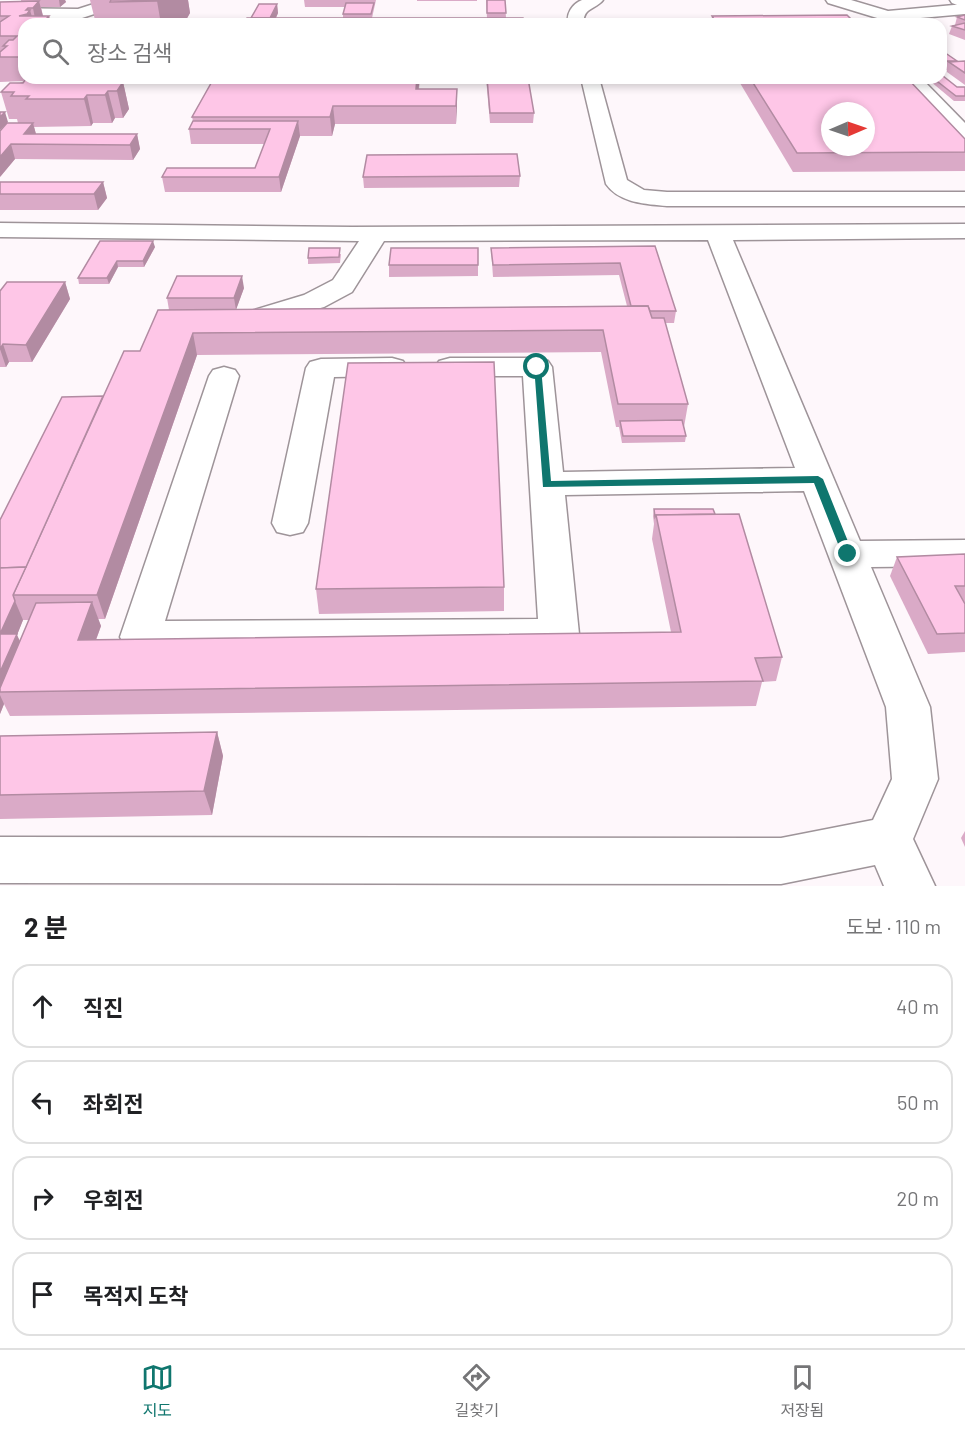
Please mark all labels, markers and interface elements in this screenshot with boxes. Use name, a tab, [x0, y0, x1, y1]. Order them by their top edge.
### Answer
search box	[18, 18, 947, 84]
icon: search	[39, 35, 72, 68]
text: 장소 검색	[87, 39, 172, 65]
north arrow	[821, 102, 875, 156]
route start	[523, 353, 549, 379]
route end	[834, 540, 860, 566]
text: 2 분	[24, 911, 68, 942]
text: 도보 · 110 m	[846, 914, 941, 938]
icon: ahead	[26, 990, 59, 1023]
text: 직진	[83, 994, 123, 1020]
text: 40 m	[896, 994, 939, 1018]
icon: left	[26, 1086, 59, 1119]
text: 좌회전	[83, 1090, 144, 1116]
text: 50 m	[897, 1090, 939, 1114]
icon: right	[26, 1182, 59, 1215]
text: 우회전	[83, 1186, 144, 1212]
text: 20 m	[896, 1186, 939, 1210]
icon: arrive	[26, 1278, 59, 1311]
text: 목적지 도착	[83, 1282, 189, 1308]
tab: 지도	[141, 1361, 174, 1421]
tab: 길찾기	[455, 1361, 499, 1421]
tab: 저장됨	[780, 1361, 824, 1421]

